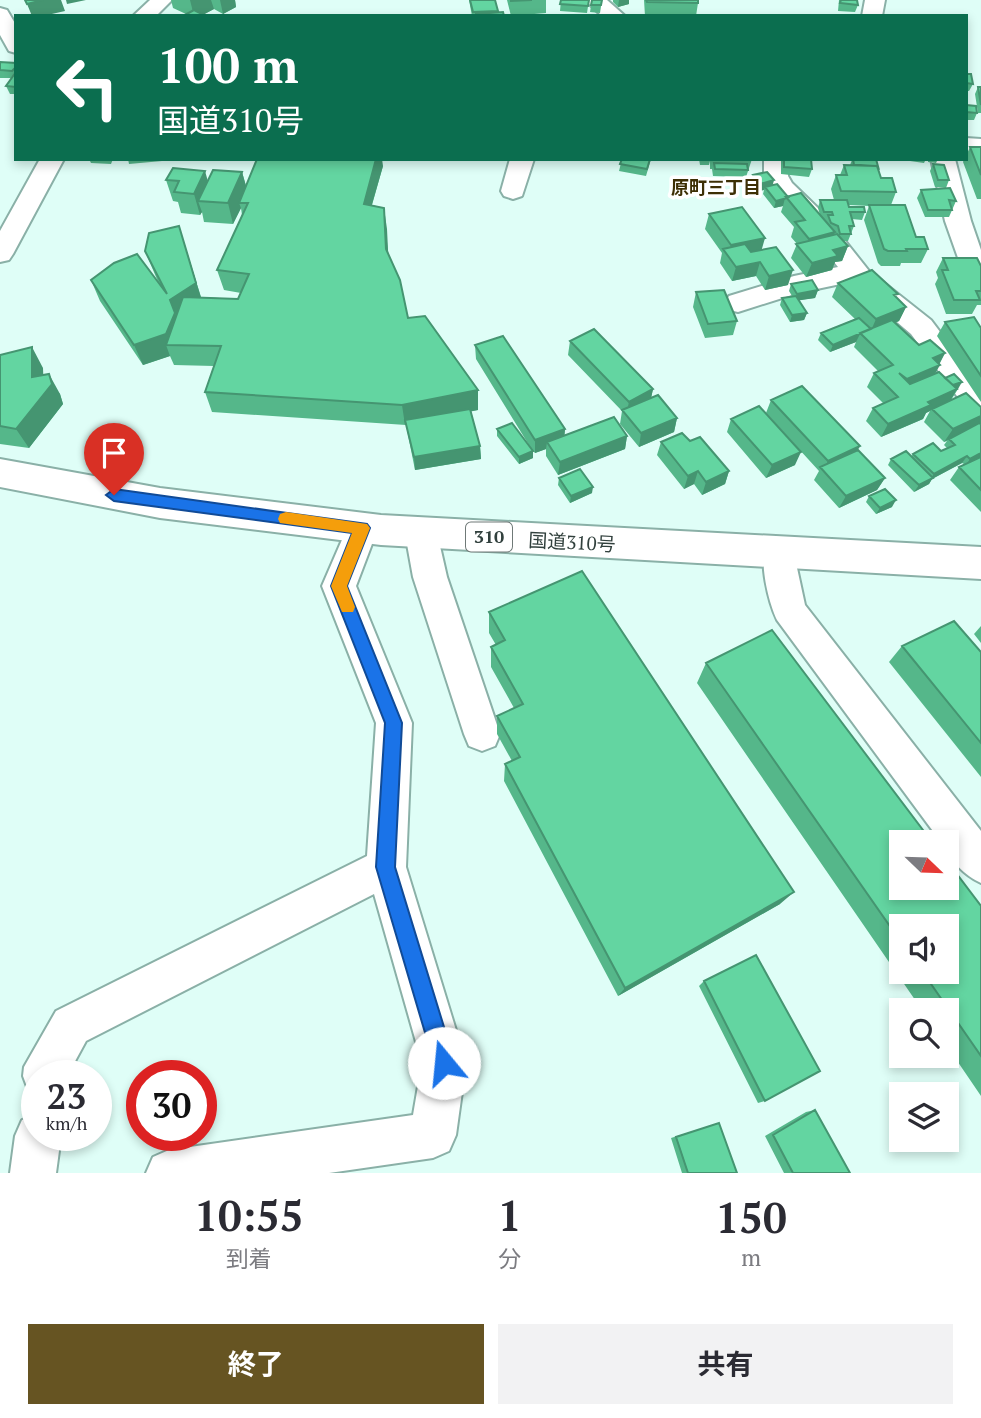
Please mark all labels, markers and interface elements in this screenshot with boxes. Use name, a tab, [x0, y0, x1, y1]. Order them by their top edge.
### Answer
text: 100 m	[157, 32, 299, 97]
icon: left	[42, 42, 133, 133]
text: 国道310号	[157, 99, 304, 141]
district label: 原町三丁目	[671, 175, 761, 199]
pin	[84, 423, 144, 495]
icon: arrive	[95, 434, 133, 472]
road number: 310	[466, 522, 512, 552]
street label: 国道310号	[528, 527, 616, 556]
north arrow	[889, 830, 959, 900]
map controls	[889, 830, 959, 1152]
button: sound	[889, 914, 959, 984]
button: search	[889, 998, 959, 1068]
position arrow	[407, 1026, 481, 1100]
speed limit sign: 30	[126, 1060, 217, 1151]
text: 23	[47, 1073, 86, 1119]
button: layers	[889, 1082, 959, 1152]
text: km/h	[46, 1111, 87, 1135]
text: 10:55	[194, 1187, 304, 1243]
text: 1	[498, 1187, 521, 1243]
text: 150	[716, 1189, 787, 1245]
text: m	[741, 1242, 761, 1273]
text: 到着	[226, 1243, 272, 1274]
text: 分	[498, 1243, 521, 1274]
button: 終了	[28, 1324, 484, 1404]
button: 共有	[498, 1324, 953, 1404]

